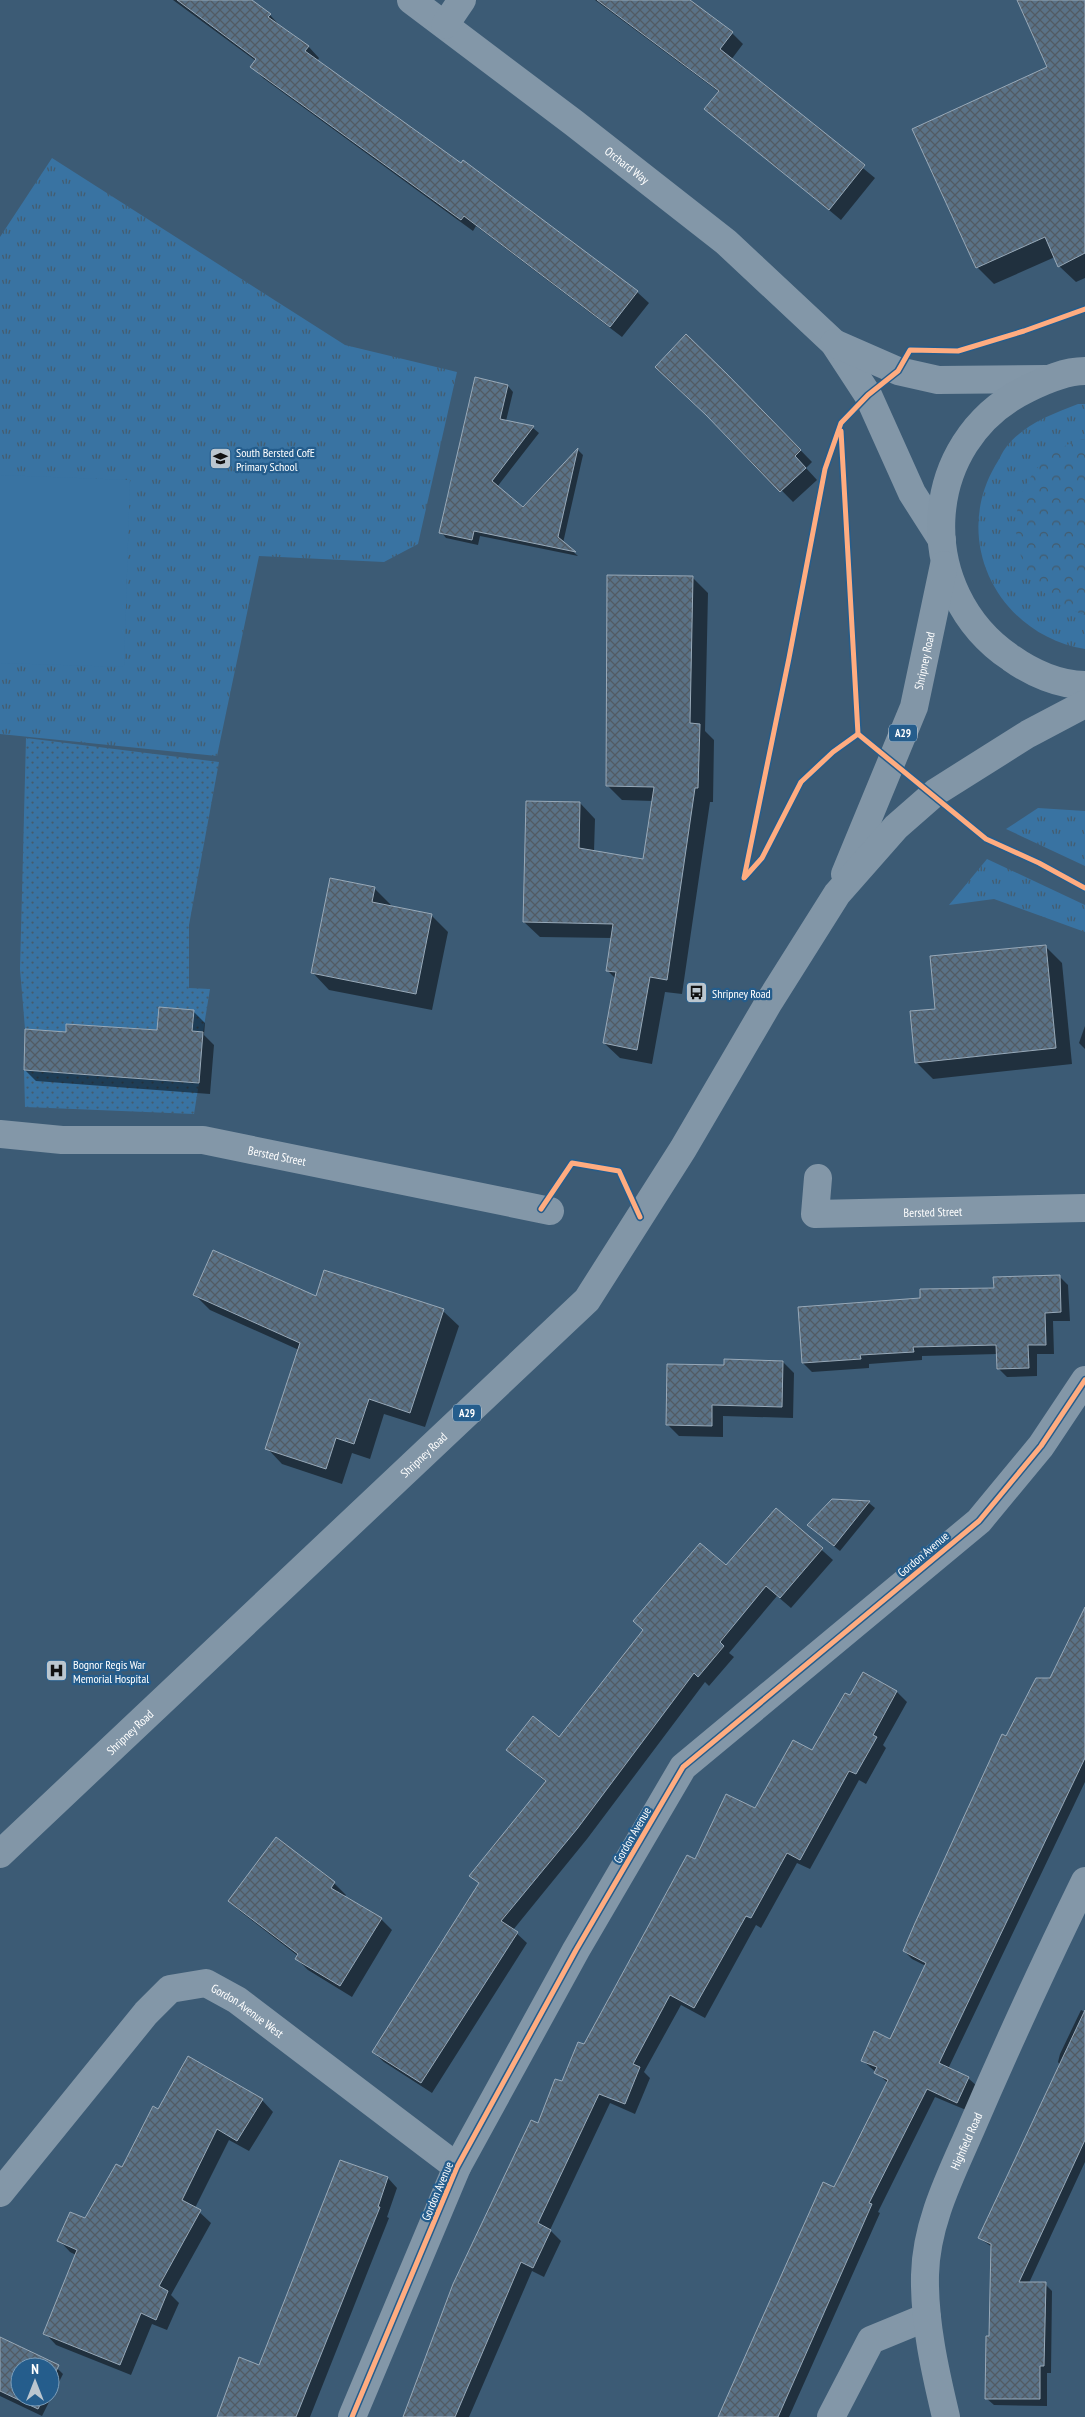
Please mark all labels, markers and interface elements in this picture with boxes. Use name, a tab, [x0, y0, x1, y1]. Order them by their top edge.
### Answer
street label: Orchard Way	[602, 143, 653, 187]
place label: South Bersted CofE Primary School	[236, 445, 315, 474]
school or university icon: South Bersted CofE Primary School	[208, 447, 232, 471]
street label: Shripney Road	[910, 630, 937, 691]
road number: A29	[889, 724, 917, 741]
bus stop icon: Shripney Road	[684, 981, 708, 1005]
place label: Shripney Road	[712, 986, 771, 1001]
street label: Bersted Street	[247, 1142, 308, 1169]
street label: Bersted Street	[903, 1203, 963, 1220]
road number: A29	[453, 1405, 481, 1422]
street label: Shripney Road	[397, 1429, 450, 1480]
street label: Gordon Avenue	[894, 1528, 952, 1580]
place label: Bognor Regis War Memorial Hospital	[73, 1657, 149, 1686]
hospital icon: Bognor Regis War Memorial Hospital	[45, 1659, 69, 1683]
street label: Shripney Road	[103, 1706, 156, 1757]
street label: Gordon Avenue	[610, 1804, 654, 1866]
street label: Gordon Avenue West	[209, 1980, 287, 2041]
street label: Highfield Road	[947, 2110, 985, 2172]
street label: Gordon Avenue	[418, 2159, 456, 2223]
north arrow	[10, 2357, 60, 2407]
text: N	[31, 2360, 39, 2378]

